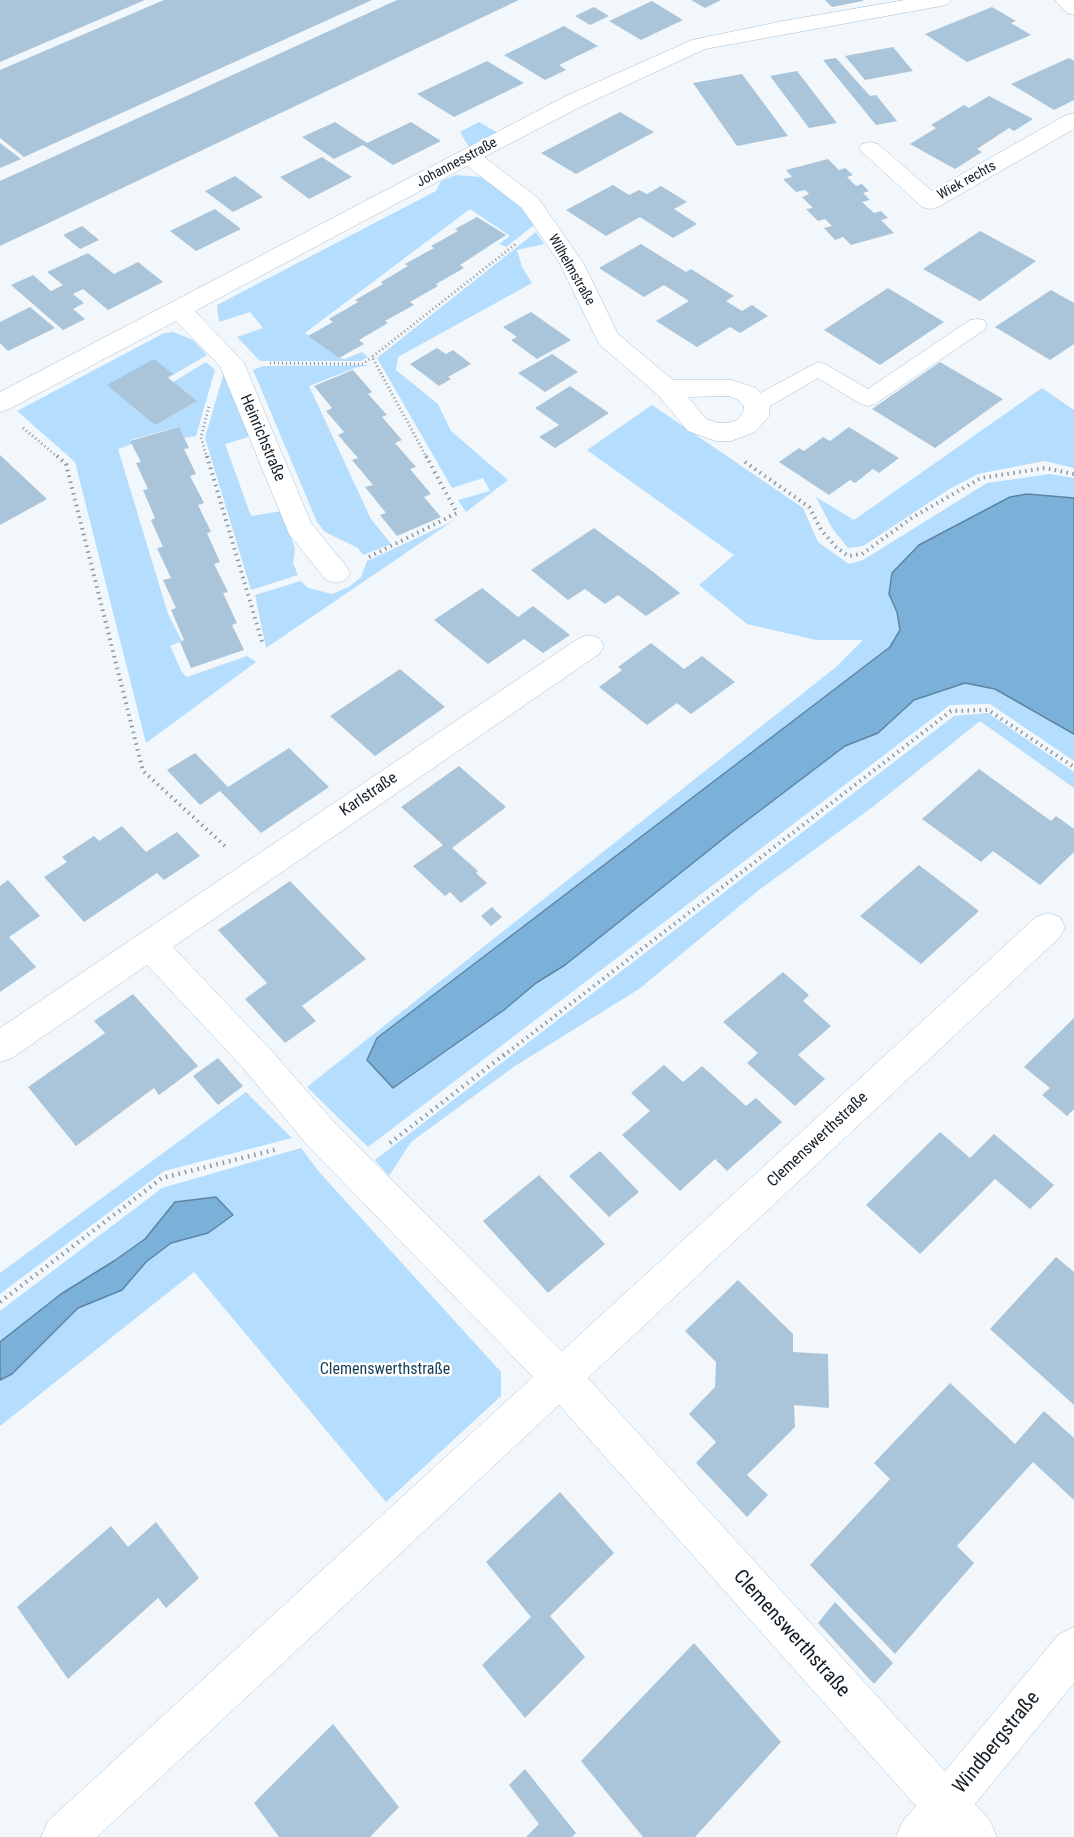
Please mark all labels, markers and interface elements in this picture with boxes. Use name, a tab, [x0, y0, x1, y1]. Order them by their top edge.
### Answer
street label: Johannesstraße	[414, 135, 500, 191]
street label: Wiek rechts	[935, 158, 999, 204]
street label: Wilhelmstraße	[544, 231, 598, 309]
street label: Heinrichstraße	[235, 392, 289, 484]
street label: Karlstraße	[337, 769, 401, 821]
street label: Clemenswerthstraße	[764, 1088, 872, 1192]
park label: Clemenswerthstraße	[320, 1360, 450, 1380]
street label: Clemenswerthstraße	[727, 1565, 855, 1703]
street label: Windbergstraße	[948, 1687, 1046, 1799]

